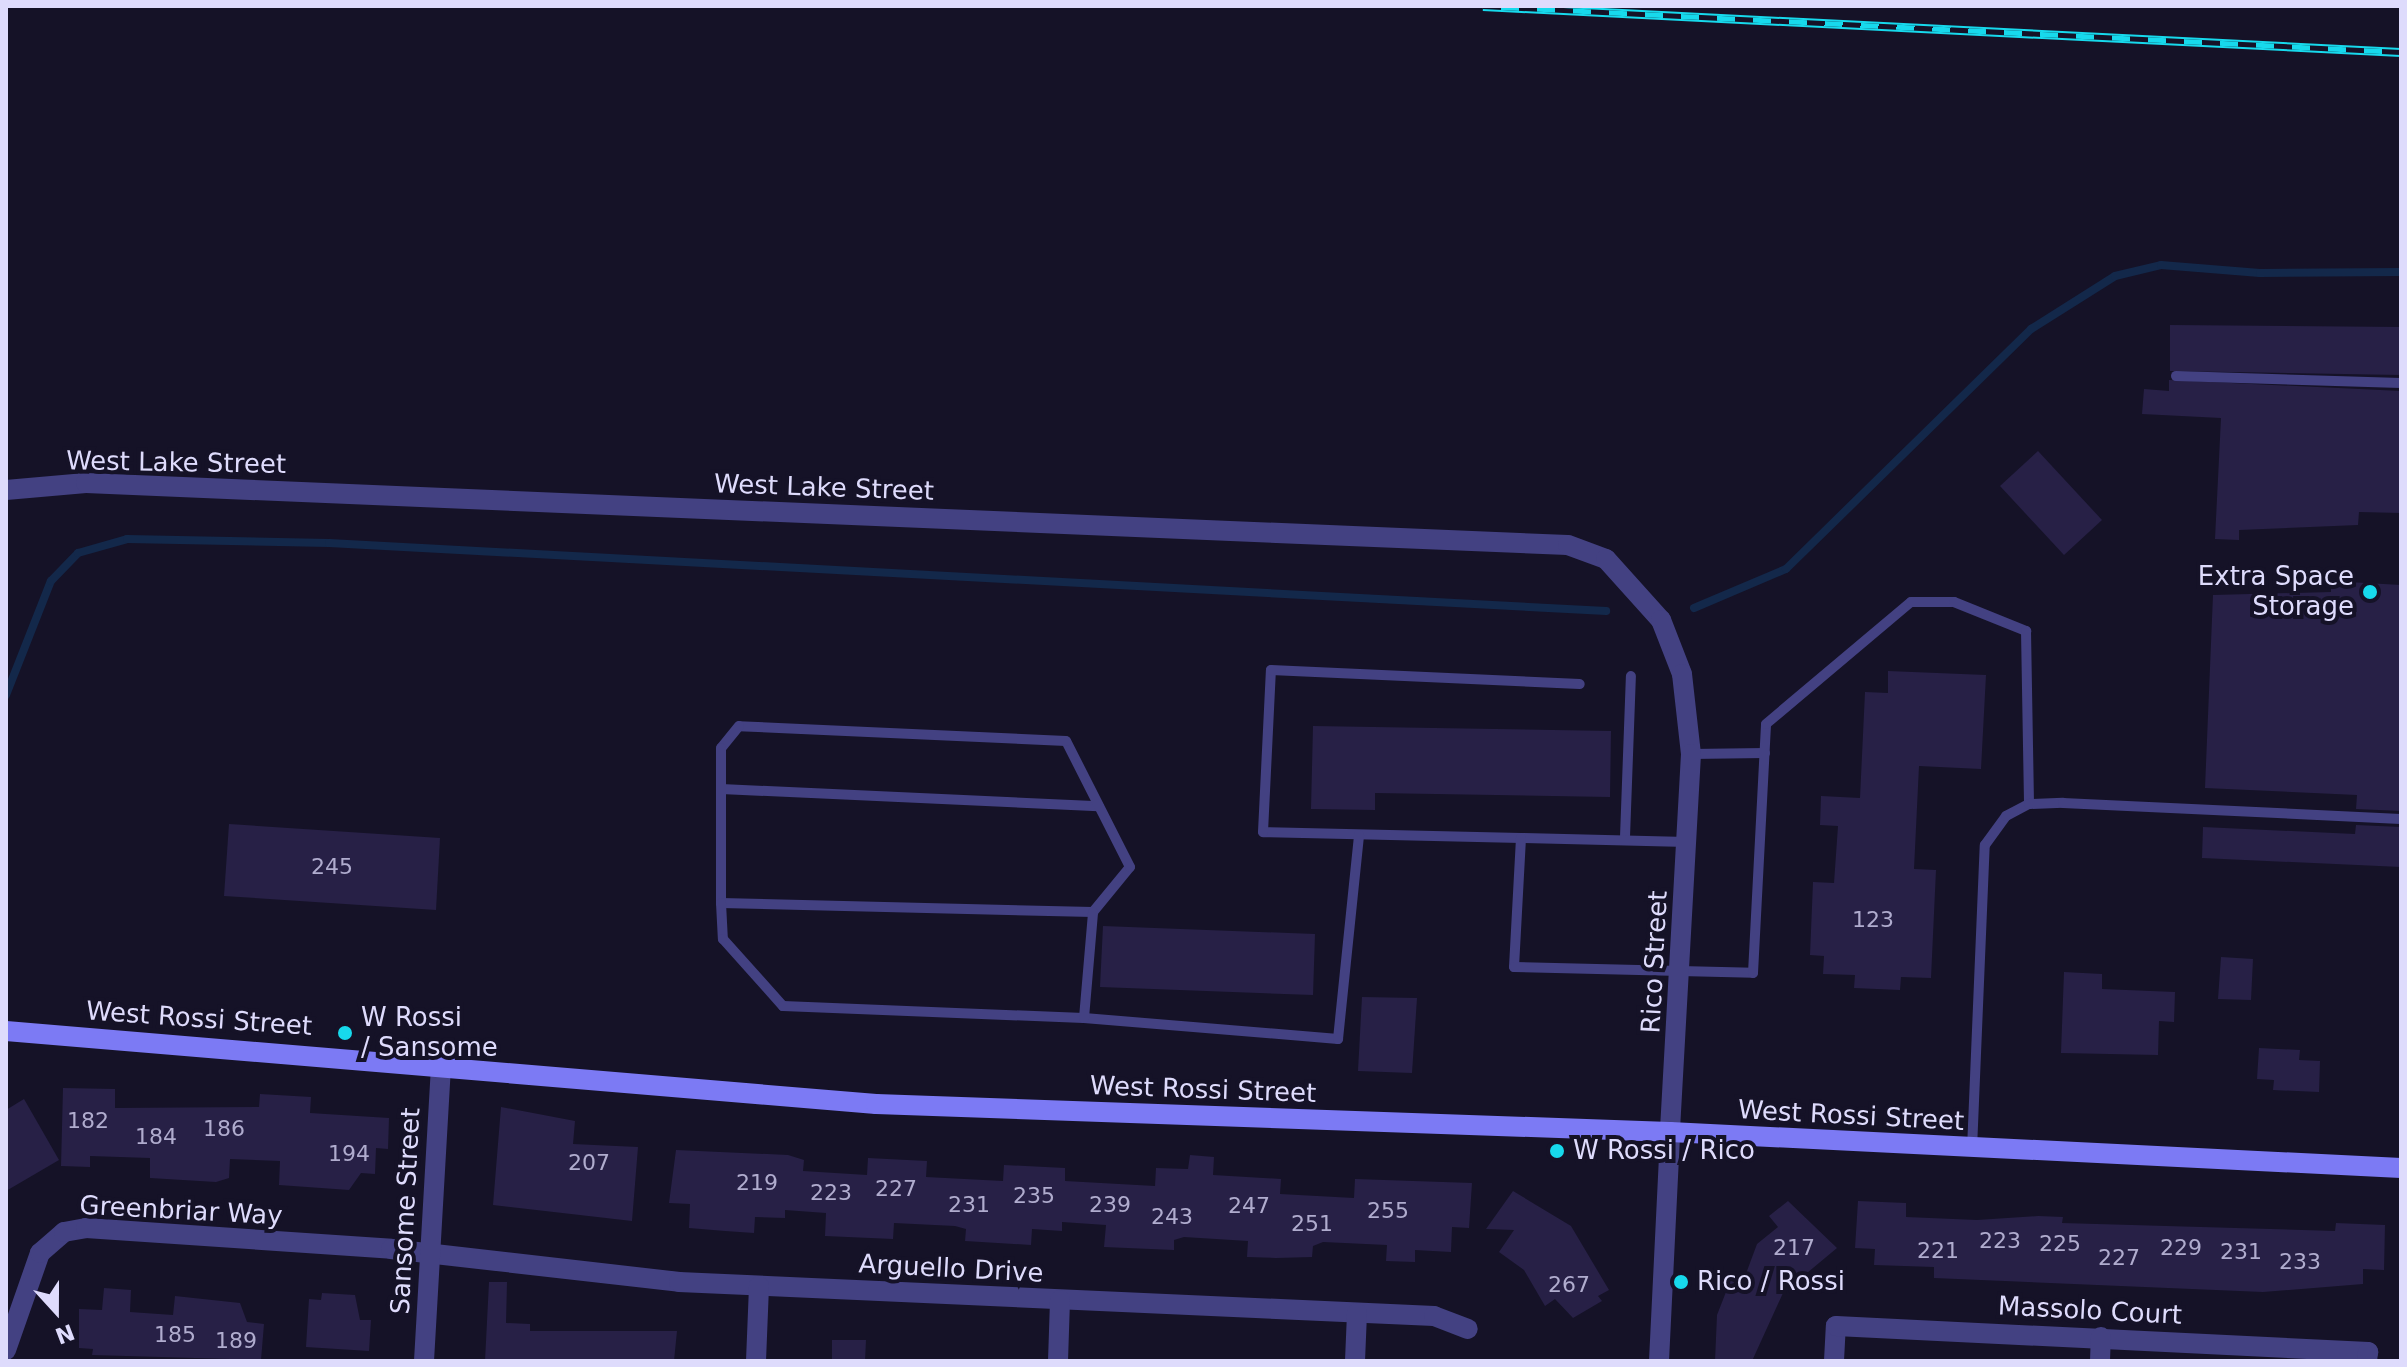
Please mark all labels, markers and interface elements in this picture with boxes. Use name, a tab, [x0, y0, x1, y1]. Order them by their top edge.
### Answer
street label: West Lake Street	[66, 445, 286, 481]
street label: West Lake Street	[714, 469, 934, 507]
place label: Extra Space Storage	[2198, 561, 2354, 622]
marker: Extra Space Storage	[2361, 583, 2379, 601]
house number: 245	[311, 854, 353, 880]
street label: Rico Street	[1636, 890, 1674, 1034]
house number: 123	[1852, 907, 1894, 933]
street label: West Rossi Street	[85, 996, 313, 1042]
place label: W Rossi / Sansome	[361, 1002, 498, 1064]
marker: W Rossi / Sansome	[336, 1024, 354, 1042]
street label: West Rossi Street	[1089, 1070, 1317, 1110]
street label: West Rossi Street	[1737, 1094, 1965, 1138]
street label: Sansome Street	[385, 1107, 427, 1315]
house number: 182	[67, 1108, 109, 1134]
house number: 186	[203, 1116, 245, 1142]
house number: 184	[135, 1124, 177, 1150]
place label: W Rossi / Rico	[1573, 1135, 1755, 1167]
house number: 194	[328, 1141, 370, 1167]
marker: W Rossi / Rico	[1548, 1142, 1566, 1160]
house number: 207	[568, 1150, 610, 1176]
house number: 219	[736, 1170, 778, 1196]
house number: 227	[875, 1176, 917, 1202]
house number: 223	[810, 1180, 852, 1206]
house number: 235	[1013, 1183, 1055, 1209]
street label: Greenbriar Way	[79, 1190, 283, 1232]
house number: 231	[948, 1192, 990, 1218]
house number: 239	[1089, 1192, 1131, 1218]
house number: 247	[1228, 1193, 1270, 1219]
house number: 255	[1367, 1198, 1409, 1224]
house number: 243	[1151, 1204, 1193, 1230]
house number: 251	[1291, 1211, 1333, 1237]
house number: 223	[1979, 1228, 2021, 1254]
house number: 225	[2039, 1231, 2081, 1257]
house number: 217	[1773, 1235, 1815, 1261]
house number: 229	[2160, 1235, 2202, 1261]
house number: 221	[1917, 1238, 1959, 1264]
house number: 231	[2220, 1239, 2262, 1265]
house number: 227	[2098, 1245, 2140, 1271]
street label: Arguello Drive	[858, 1249, 1044, 1289]
house number: 233	[2279, 1249, 2321, 1275]
place label: Rico / Rossi	[1697, 1266, 1845, 1298]
north arrow	[16, 1271, 96, 1351]
house number: 267	[1548, 1272, 1590, 1298]
marker: Rico / Rossi	[1672, 1273, 1690, 1291]
street label: Massolo Court	[1997, 1291, 2183, 1331]
text: N	[52, 1319, 78, 1349]
house number: 185	[154, 1322, 196, 1348]
house number: 189	[215, 1328, 257, 1354]

